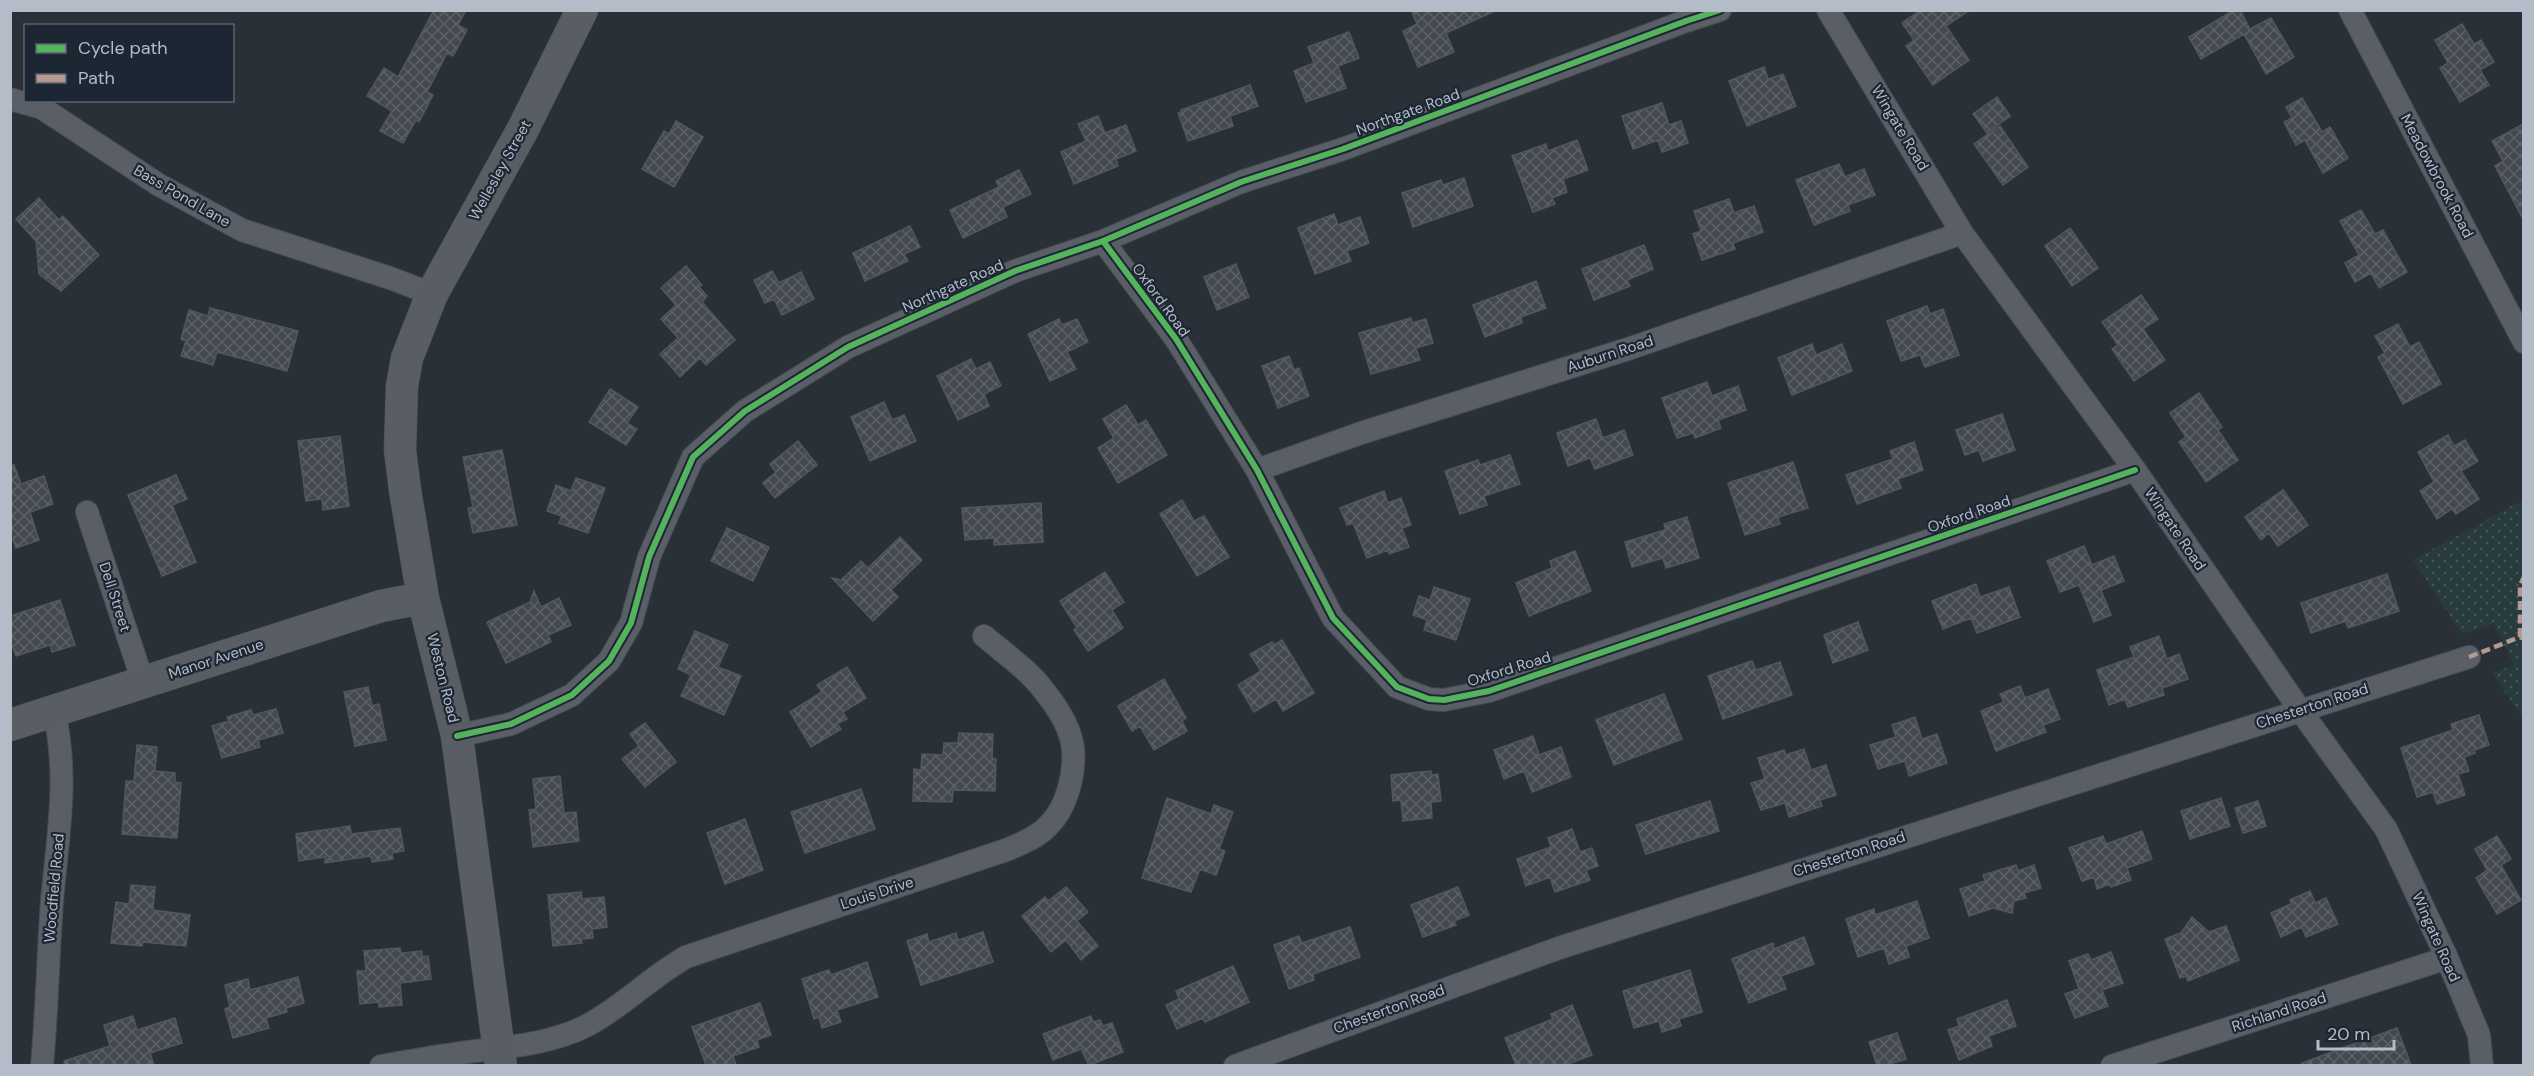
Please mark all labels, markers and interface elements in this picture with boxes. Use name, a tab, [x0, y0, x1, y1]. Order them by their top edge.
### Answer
legend	[24, 24, 234, 102]
text: Cycle path	[78, 36, 168, 60]
text: Path	[78, 66, 115, 90]
street label: Wingate Road	[1867, 82, 1933, 174]
street label: Northgate Road	[1353, 84, 1463, 140]
street label: Meadowbrook Road	[2396, 111, 2478, 241]
street label: Wellesley Street	[464, 116, 536, 224]
street label: Bass Pond Lane	[130, 160, 234, 232]
street label: Northgate Road	[899, 255, 1007, 317]
street label: Oxford Road	[1128, 259, 1194, 341]
street label: Auburn Road	[1564, 331, 1656, 377]
street label: Wingate Road	[2140, 484, 2210, 574]
street label: Oxford Road	[1925, 490, 2013, 538]
street label: Dell Street	[94, 560, 136, 634]
street label: Weston Road	[422, 631, 464, 725]
street label: Manor Avenue	[166, 634, 266, 684]
street label: Oxford Road	[1465, 647, 1553, 691]
street label: Chesterton Road	[2253, 678, 2371, 734]
street label: Chesterton Road	[1790, 826, 1908, 882]
street label: Woodfield Road	[39, 833, 69, 943]
street label: Louis Drive	[838, 872, 916, 914]
street label: Wingate Road	[2407, 889, 2465, 985]
street label: Chesterton Road	[1331, 980, 1447, 1038]
street label: Richland Road	[2229, 987, 2329, 1037]
scale bar	[2318, 1013, 2394, 1051]
text: 20 m	[2327, 1022, 2370, 1046]

